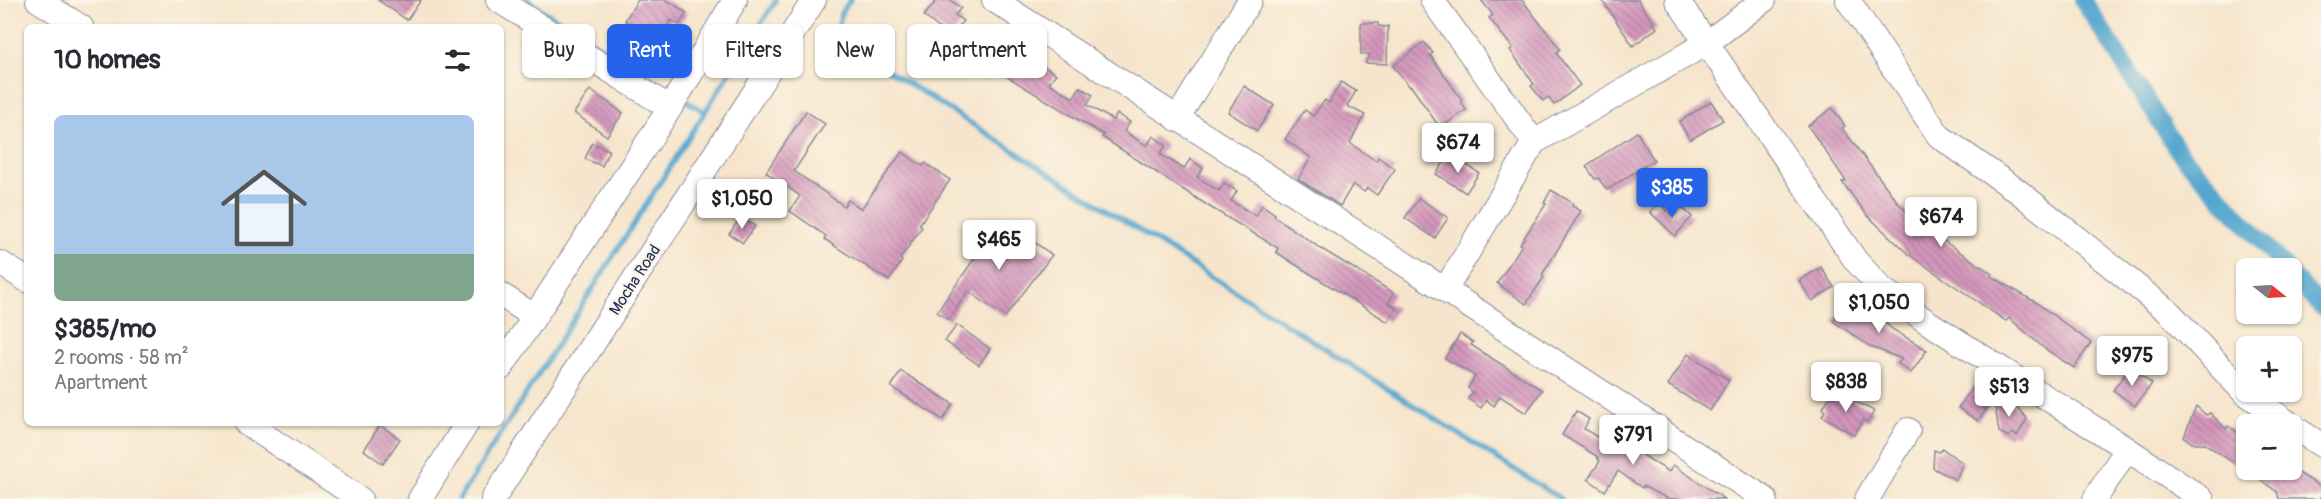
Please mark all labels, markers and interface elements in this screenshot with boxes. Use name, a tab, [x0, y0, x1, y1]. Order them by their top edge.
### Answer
chip: Buy	[522, 24, 595, 78]
chip: Rent	[607, 24, 692, 78]
chip: Filters	[704, 24, 803, 78]
chip: New	[815, 24, 895, 78]
chip: Apartment	[907, 24, 1047, 78]
text: 10 homes	[54, 44, 160, 76]
icon: filters	[441, 44, 474, 77]
pin: $674	[1422, 123, 1494, 174]
text: $674	[1436, 130, 1480, 155]
icon: home	[210, 154, 318, 262]
pin: $385	[1636, 168, 1708, 219]
text: $385	[1651, 175, 1693, 200]
pin: $1,050	[693, 179, 791, 230]
text: $1,050	[711, 186, 773, 211]
pin: $674	[1905, 197, 1977, 248]
text: $674	[1919, 204, 1963, 229]
pin: $465	[963, 220, 1035, 271]
text: $465	[977, 227, 1021, 252]
street label: Mocha Road	[605, 241, 665, 319]
north arrow	[2236, 258, 2302, 324]
map controls	[2236, 258, 2302, 480]
pin: $1,050	[1830, 283, 1928, 334]
text: $1,050	[1848, 290, 1910, 315]
text: $385/mo	[54, 313, 156, 345]
pin: $975	[2096, 336, 2168, 387]
button: +	[2236, 336, 2302, 402]
text: $975	[2111, 343, 2153, 368]
text: 2 rooms · 58 m²	[54, 345, 189, 370]
pin: $838	[1810, 362, 1882, 413]
pin: $513	[1973, 367, 2045, 418]
text: $838	[1825, 369, 1867, 394]
text: Apartment	[54, 370, 147, 395]
text: $513	[1989, 374, 2029, 399]
button: −	[2236, 414, 2302, 480]
pin: $791	[1597, 415, 1669, 466]
text: $791	[1613, 422, 1653, 447]

